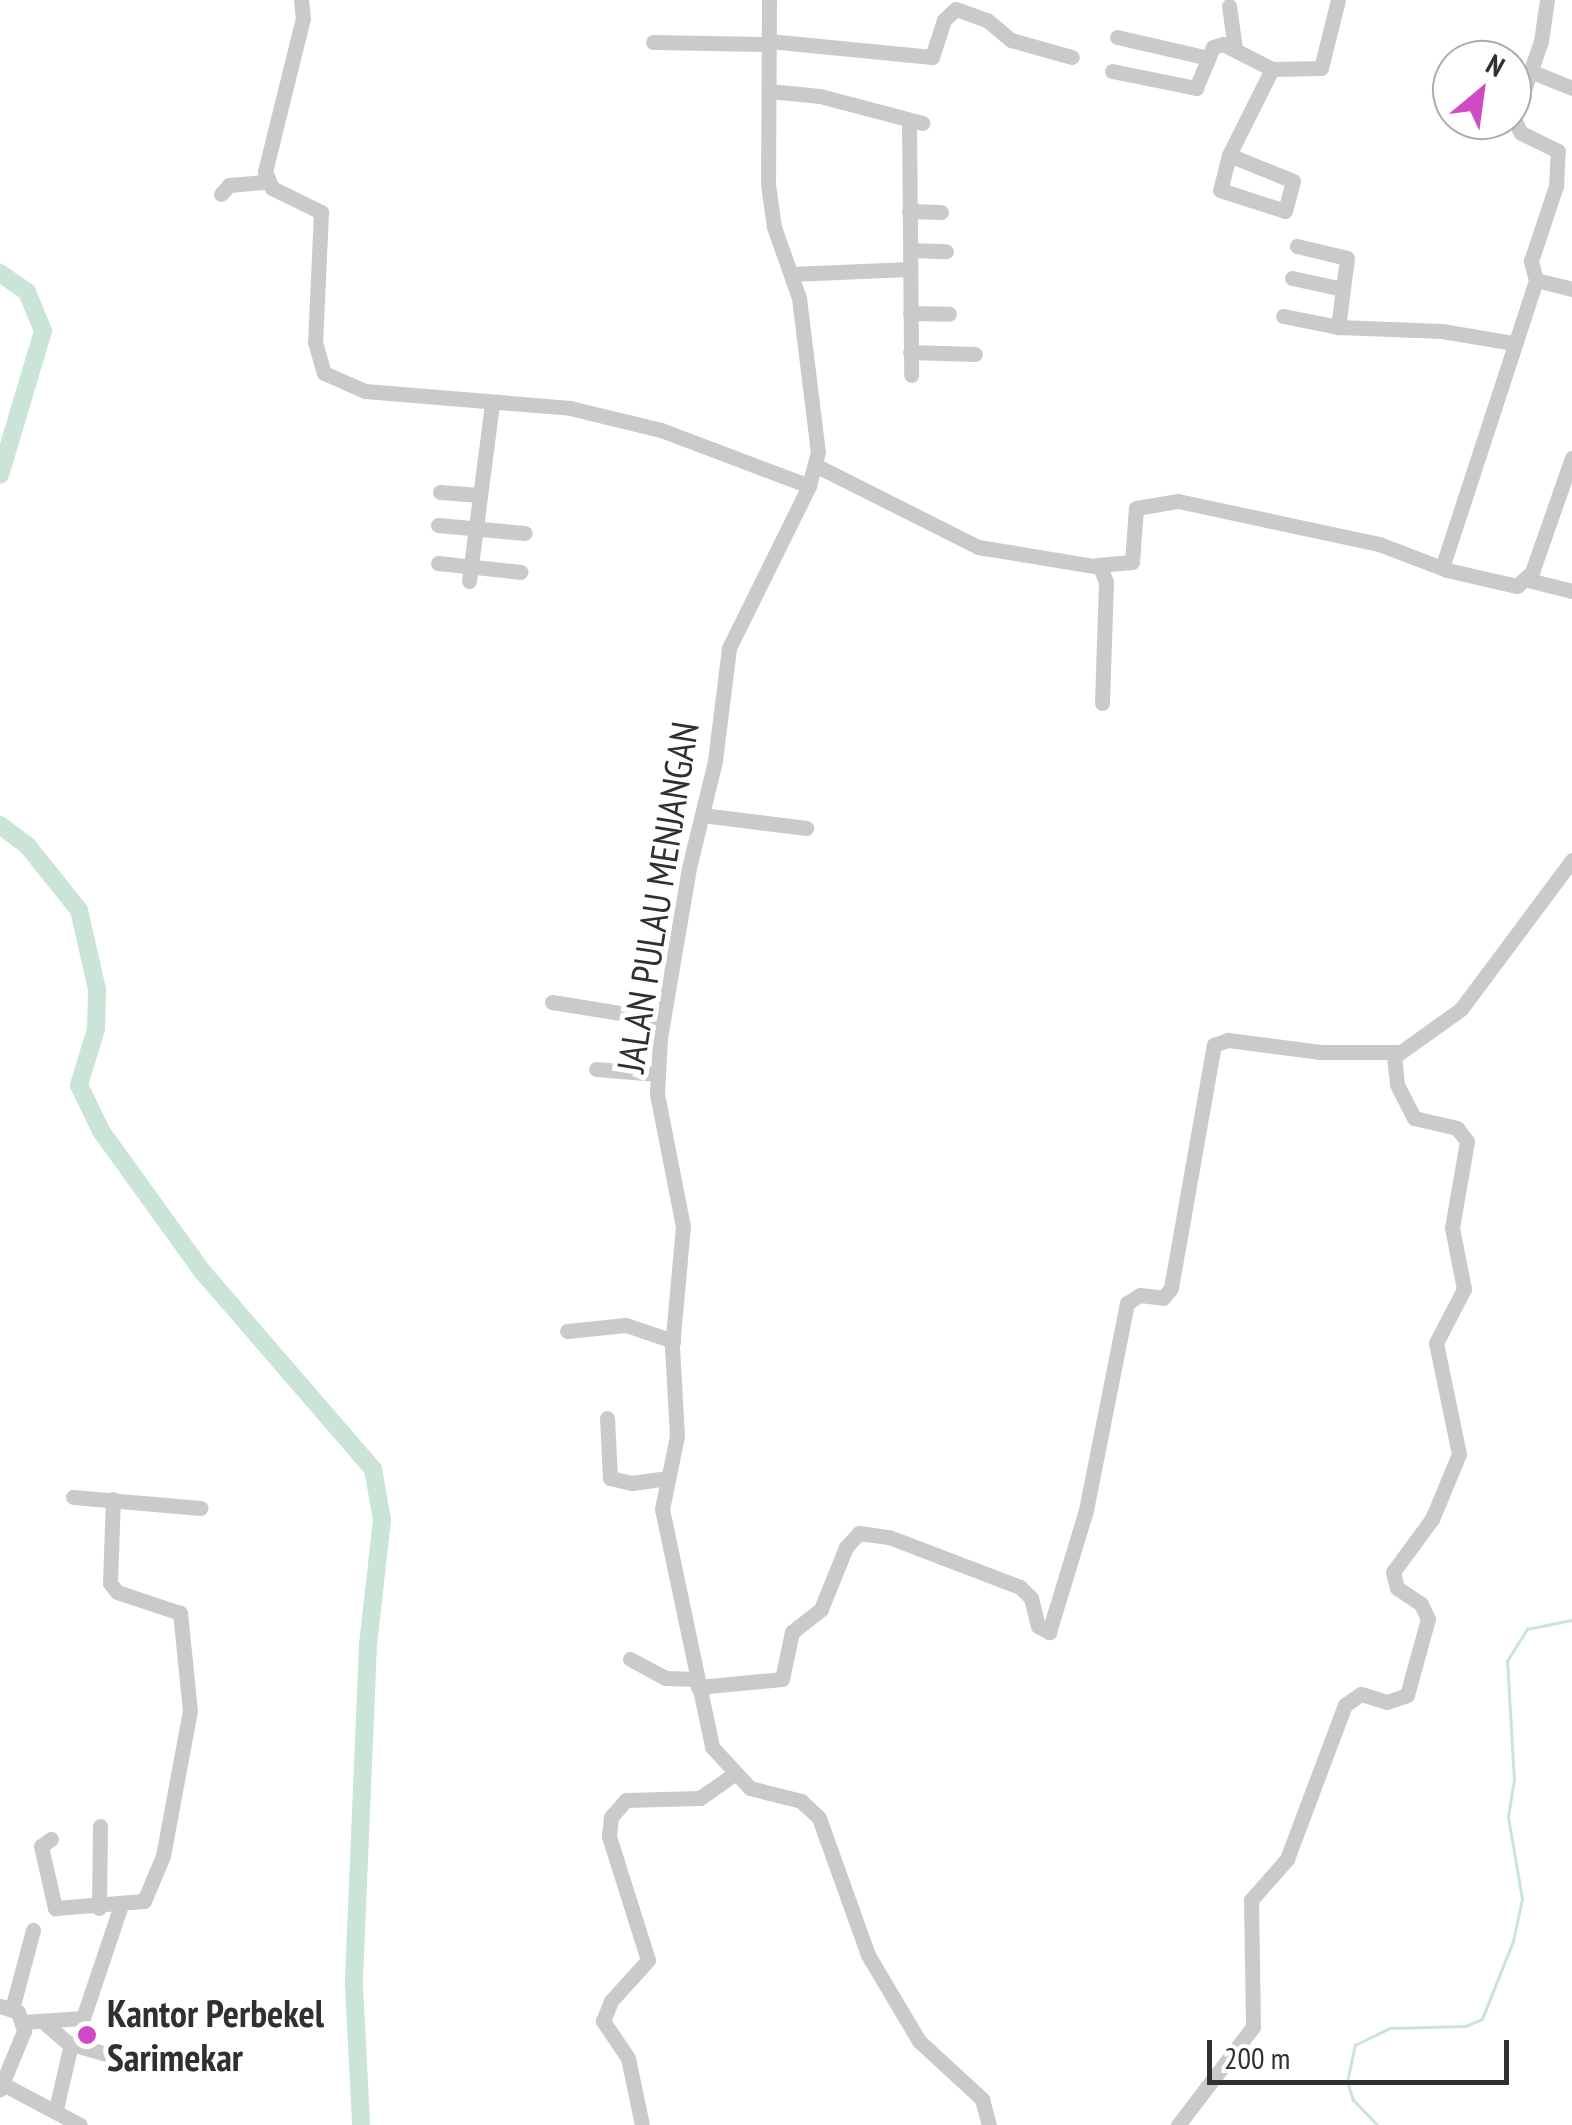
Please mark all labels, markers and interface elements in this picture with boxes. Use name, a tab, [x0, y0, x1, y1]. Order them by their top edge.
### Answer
north arrow	[1432, 40, 1532, 140]
text: N	[1480, 45, 1511, 85]
street label: JALAN PULAU MENJANGAN	[607, 719, 707, 1075]
place label: Kantor Perbekel Sarimekar	[107, 1990, 324, 2080]
scale bar	[1212, 2020, 1514, 2082]
marker: Kantor Perbekel Sarimekar	[76, 2024, 98, 2046]
text: 200 m	[1224, 2038, 1290, 2077]

